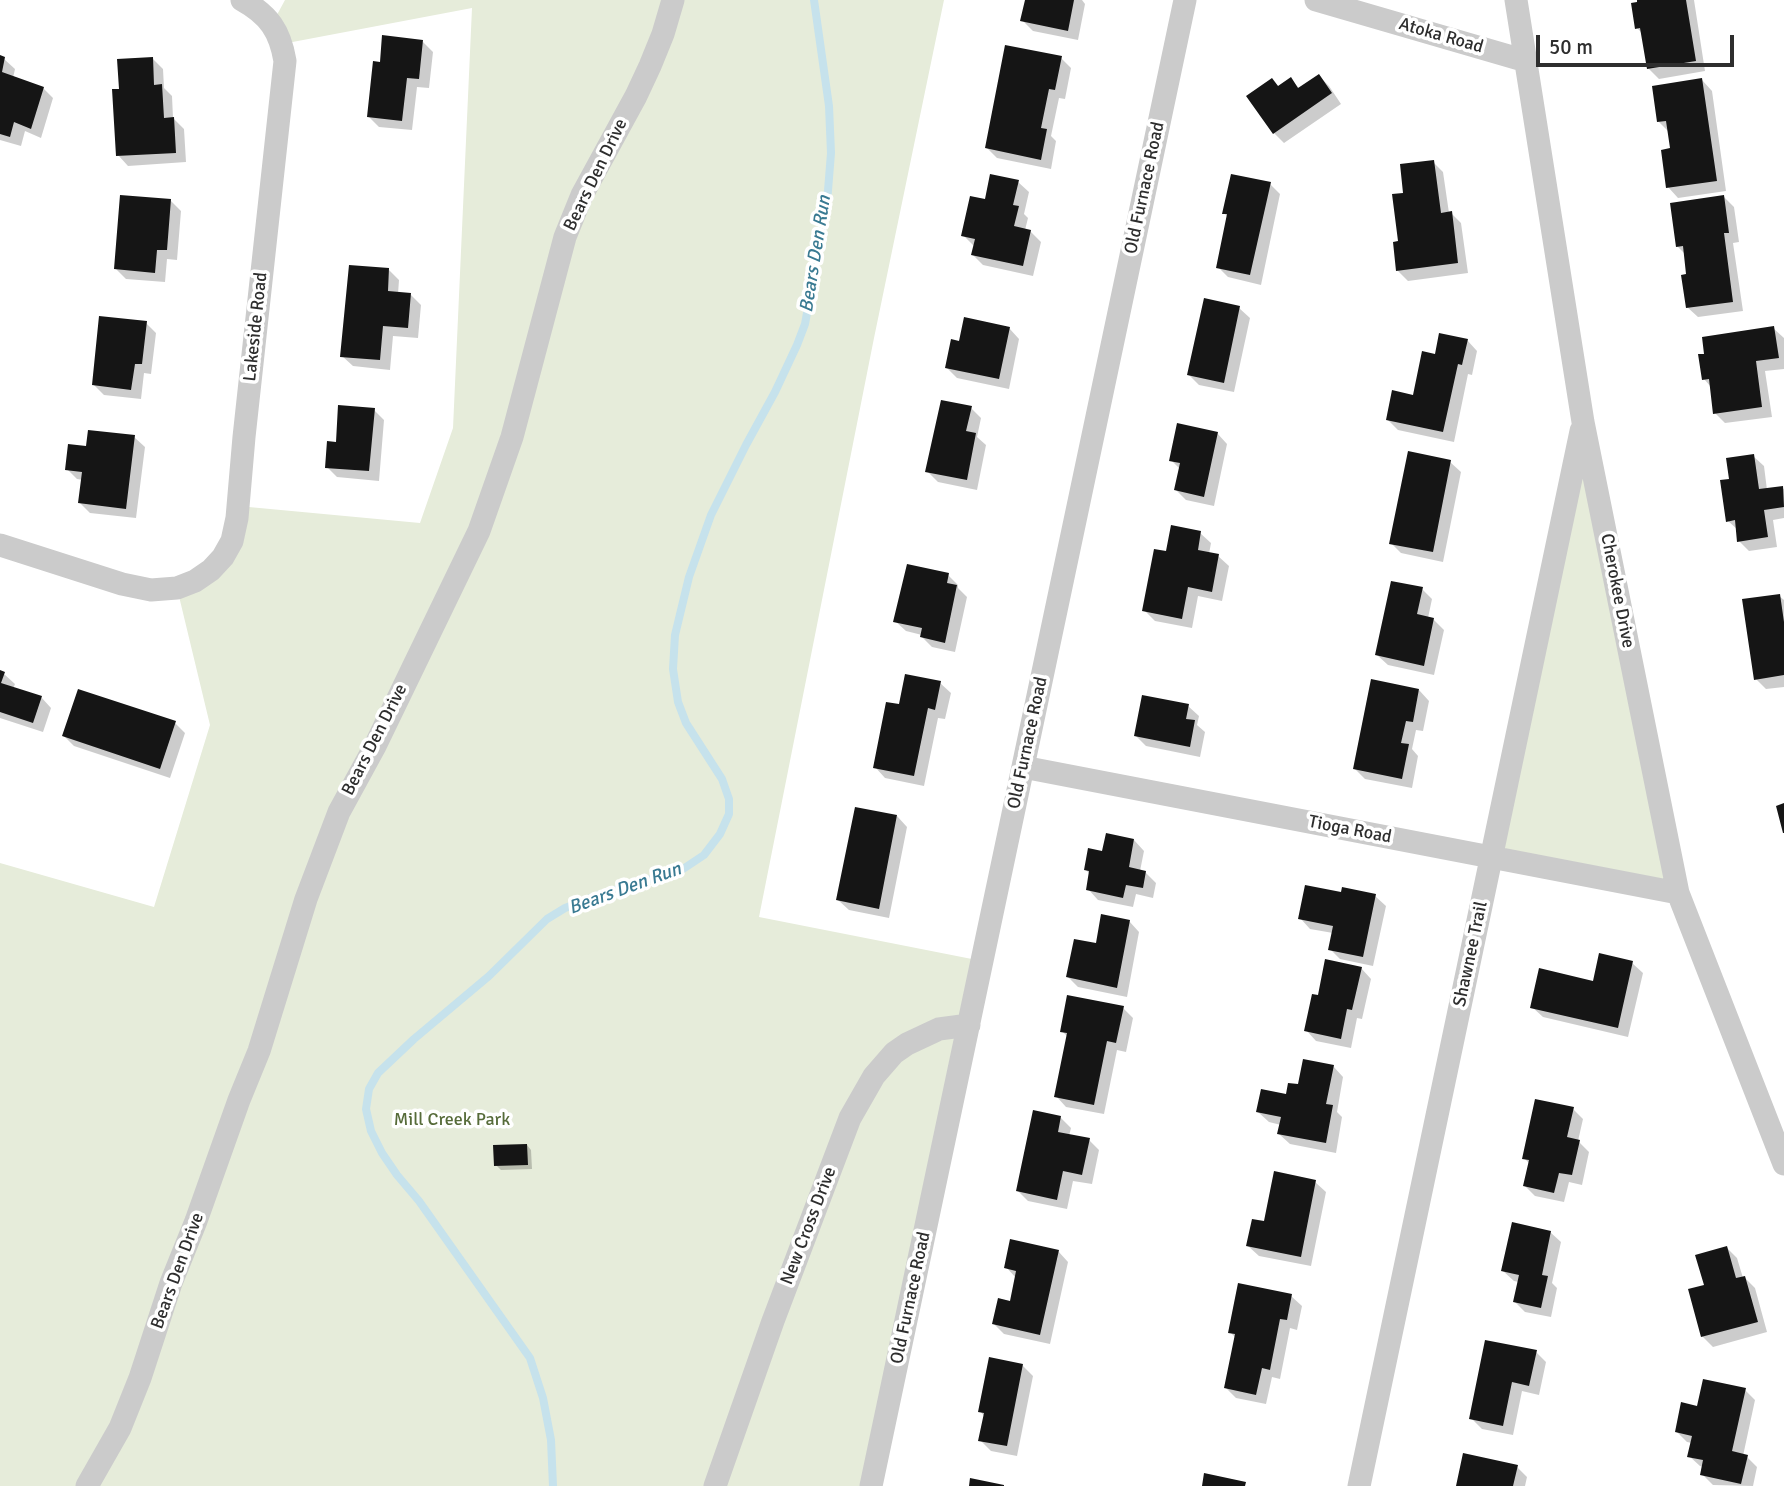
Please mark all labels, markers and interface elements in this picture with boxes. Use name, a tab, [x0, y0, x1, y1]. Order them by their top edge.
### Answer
street label: Atoka Road	[1396, 14, 1486, 58]
scale bar	[1539, 21, 1737, 65]
text: 50 m	[1549, 34, 1593, 60]
street label: Bears Den Drive	[560, 115, 632, 235]
street label: Old Furnace Road	[1120, 120, 1170, 256]
water label: Bears Den Run	[795, 194, 837, 314]
street label: Lakeside Road	[240, 271, 272, 383]
street label: Cherokee Drive	[1595, 532, 1639, 650]
street label: Old Furnace Road	[1003, 675, 1053, 811]
street label: Bears Den Drive	[338, 681, 412, 799]
street label: Tioga Road	[1307, 811, 1393, 849]
water label: Bears Den Run	[566, 858, 684, 920]
street label: Shawnee Trail	[1449, 899, 1493, 1009]
park label: Mill Creek Park	[394, 1109, 510, 1131]
street label: New Cross Drive	[777, 1164, 841, 1288]
street label: Bears Den Drive	[147, 1210, 209, 1332]
street label: Old Furnace Road	[886, 1230, 936, 1366]

